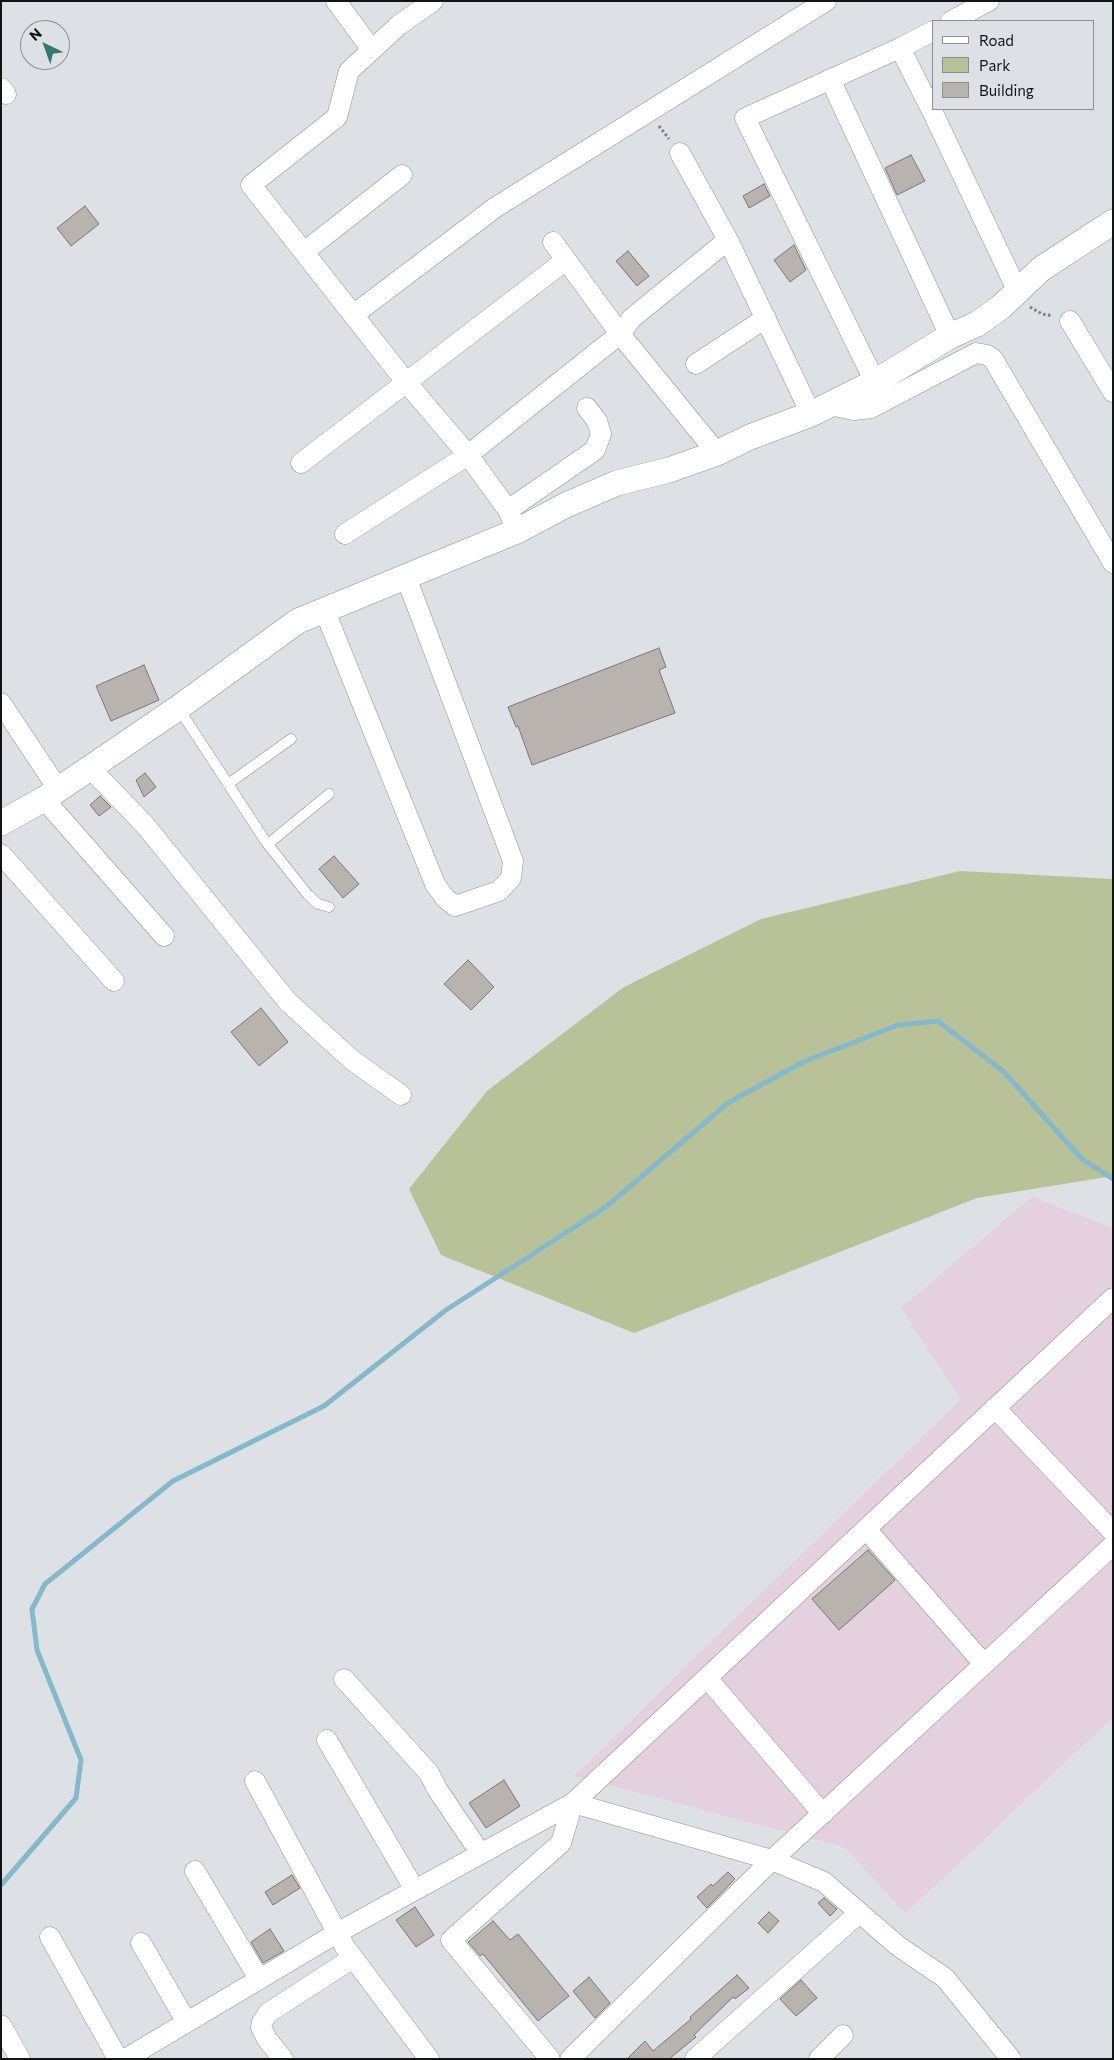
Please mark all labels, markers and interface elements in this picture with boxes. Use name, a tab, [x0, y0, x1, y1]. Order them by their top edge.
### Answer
north arrow	[20, 20, 70, 70]
legend	[932, 20, 1094, 110]
text: N	[26, 24, 45, 44]
text: Road	[979, 31, 1014, 49]
text: Park	[979, 56, 1010, 74]
text: Building	[979, 81, 1034, 99]

